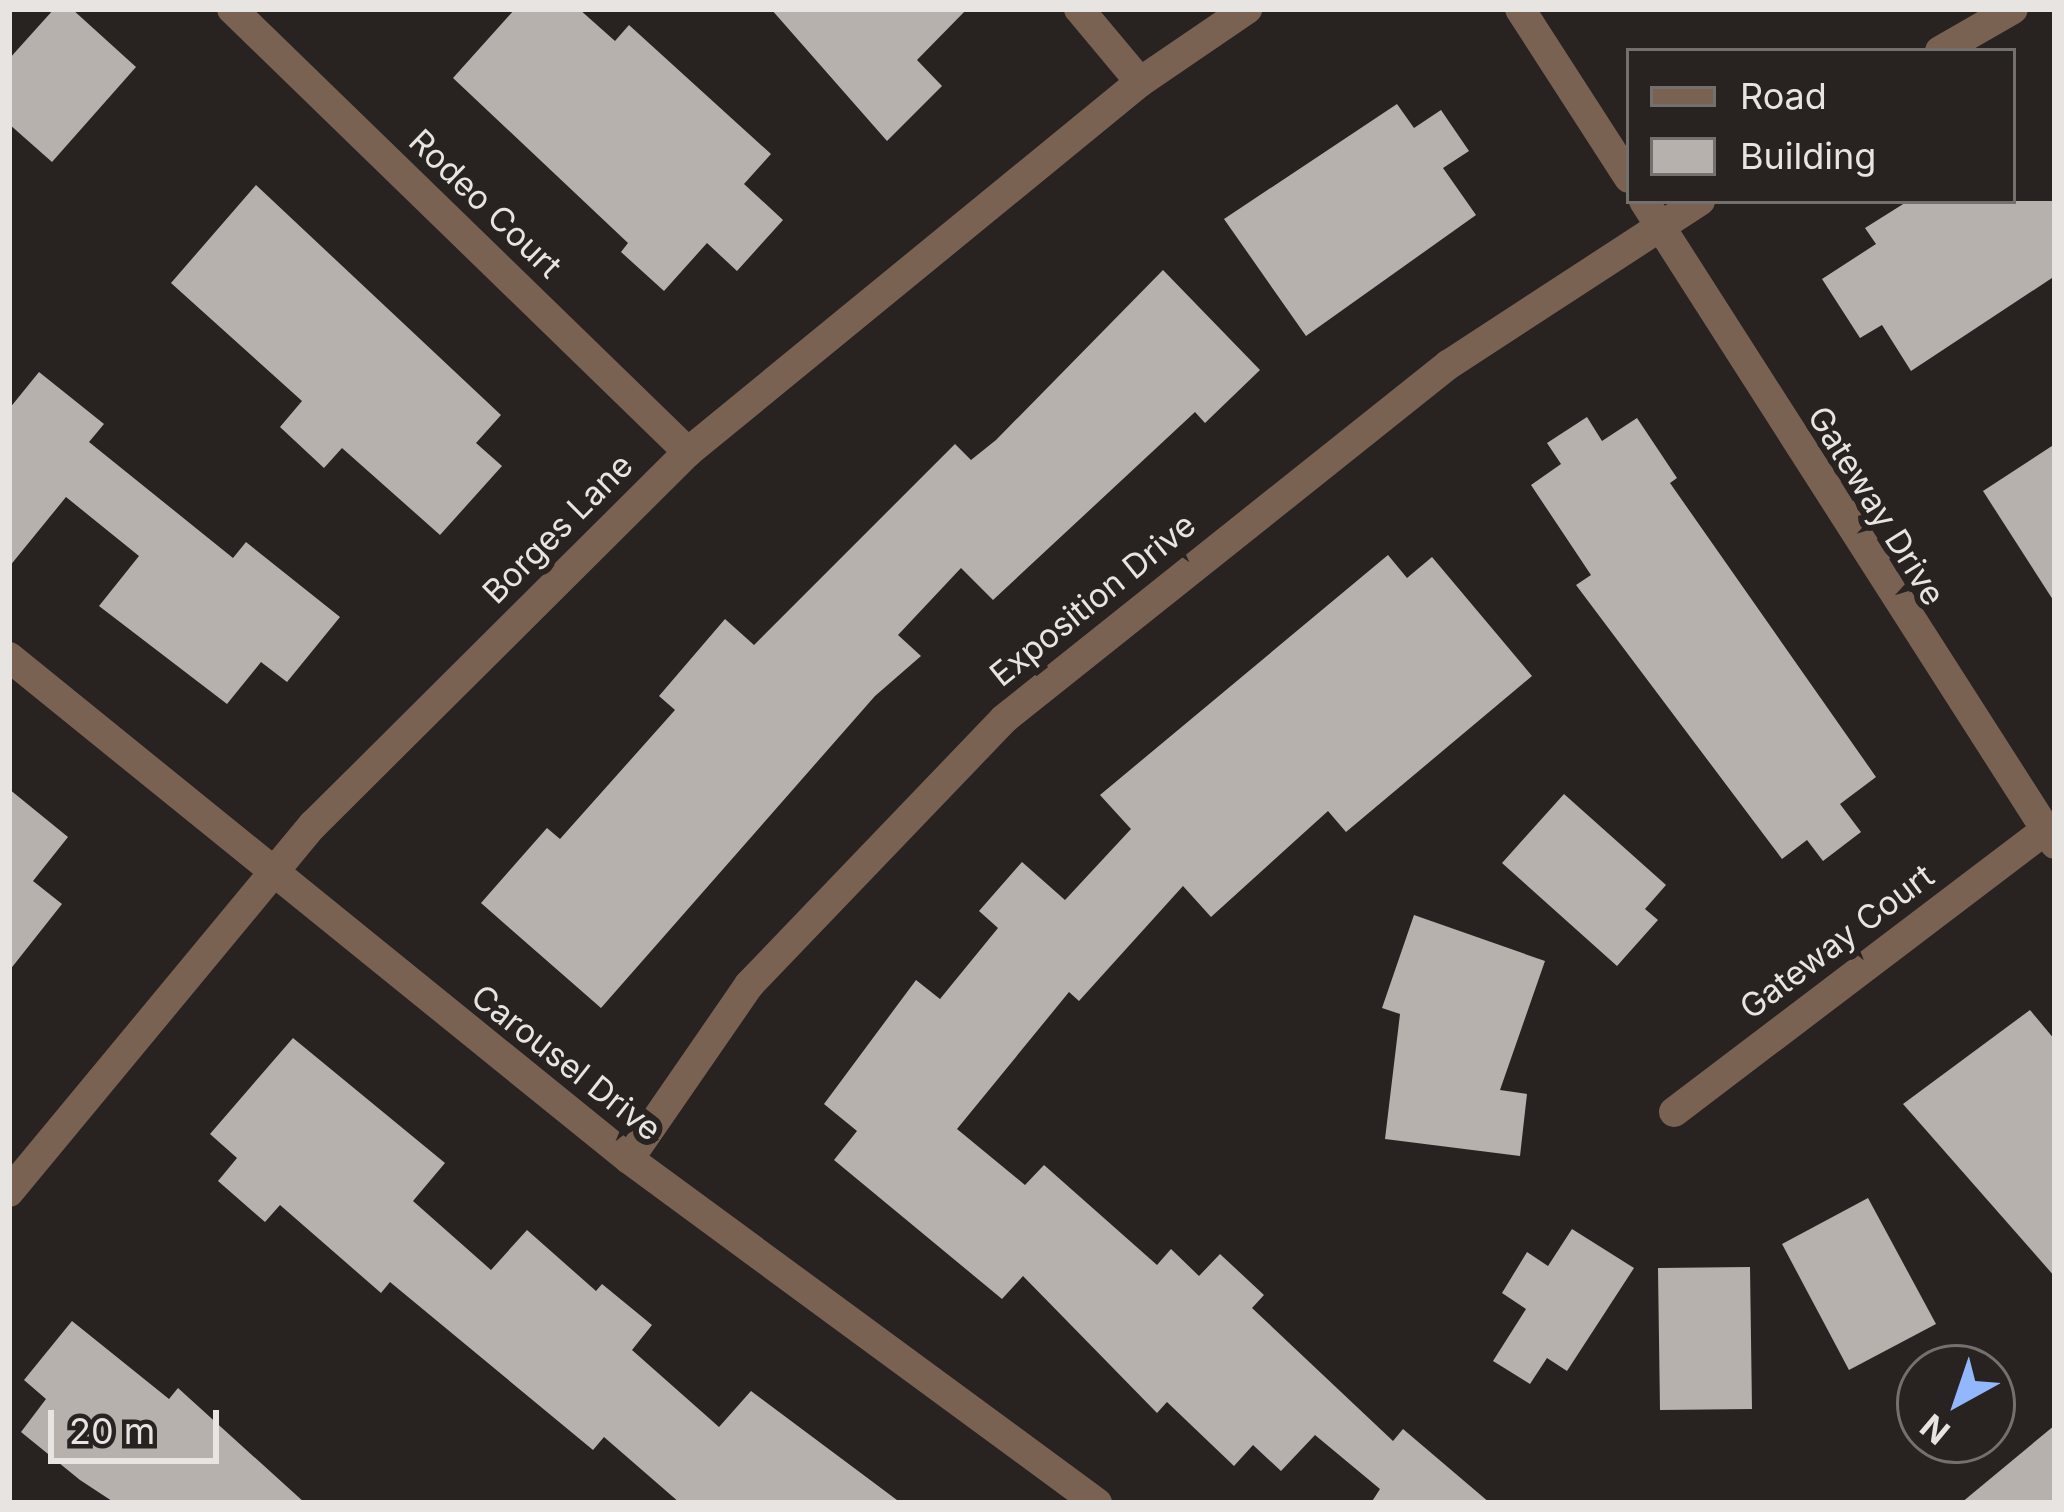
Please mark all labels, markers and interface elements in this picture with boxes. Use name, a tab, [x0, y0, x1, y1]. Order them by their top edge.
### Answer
legend	[1626, 48, 2016, 204]
text: Road	[1740, 74, 1827, 118]
street label: Rodeo Court	[401, 122, 569, 286]
text: Building	[1740, 134, 1876, 178]
street label: Gateway Drive	[1799, 399, 1953, 613]
street label: Borges Lane	[475, 446, 641, 612]
street label: Exposition Drive	[982, 505, 1204, 695]
street label: Gateway Court	[1732, 856, 1942, 1028]
street label: Carousel Drive	[463, 977, 669, 1149]
north arrow	[1896, 1344, 2016, 1464]
scale bar	[54, 1386, 225, 1460]
text: N	[1912, 1406, 1957, 1453]
text: 20 m	[69, 1409, 155, 1453]

